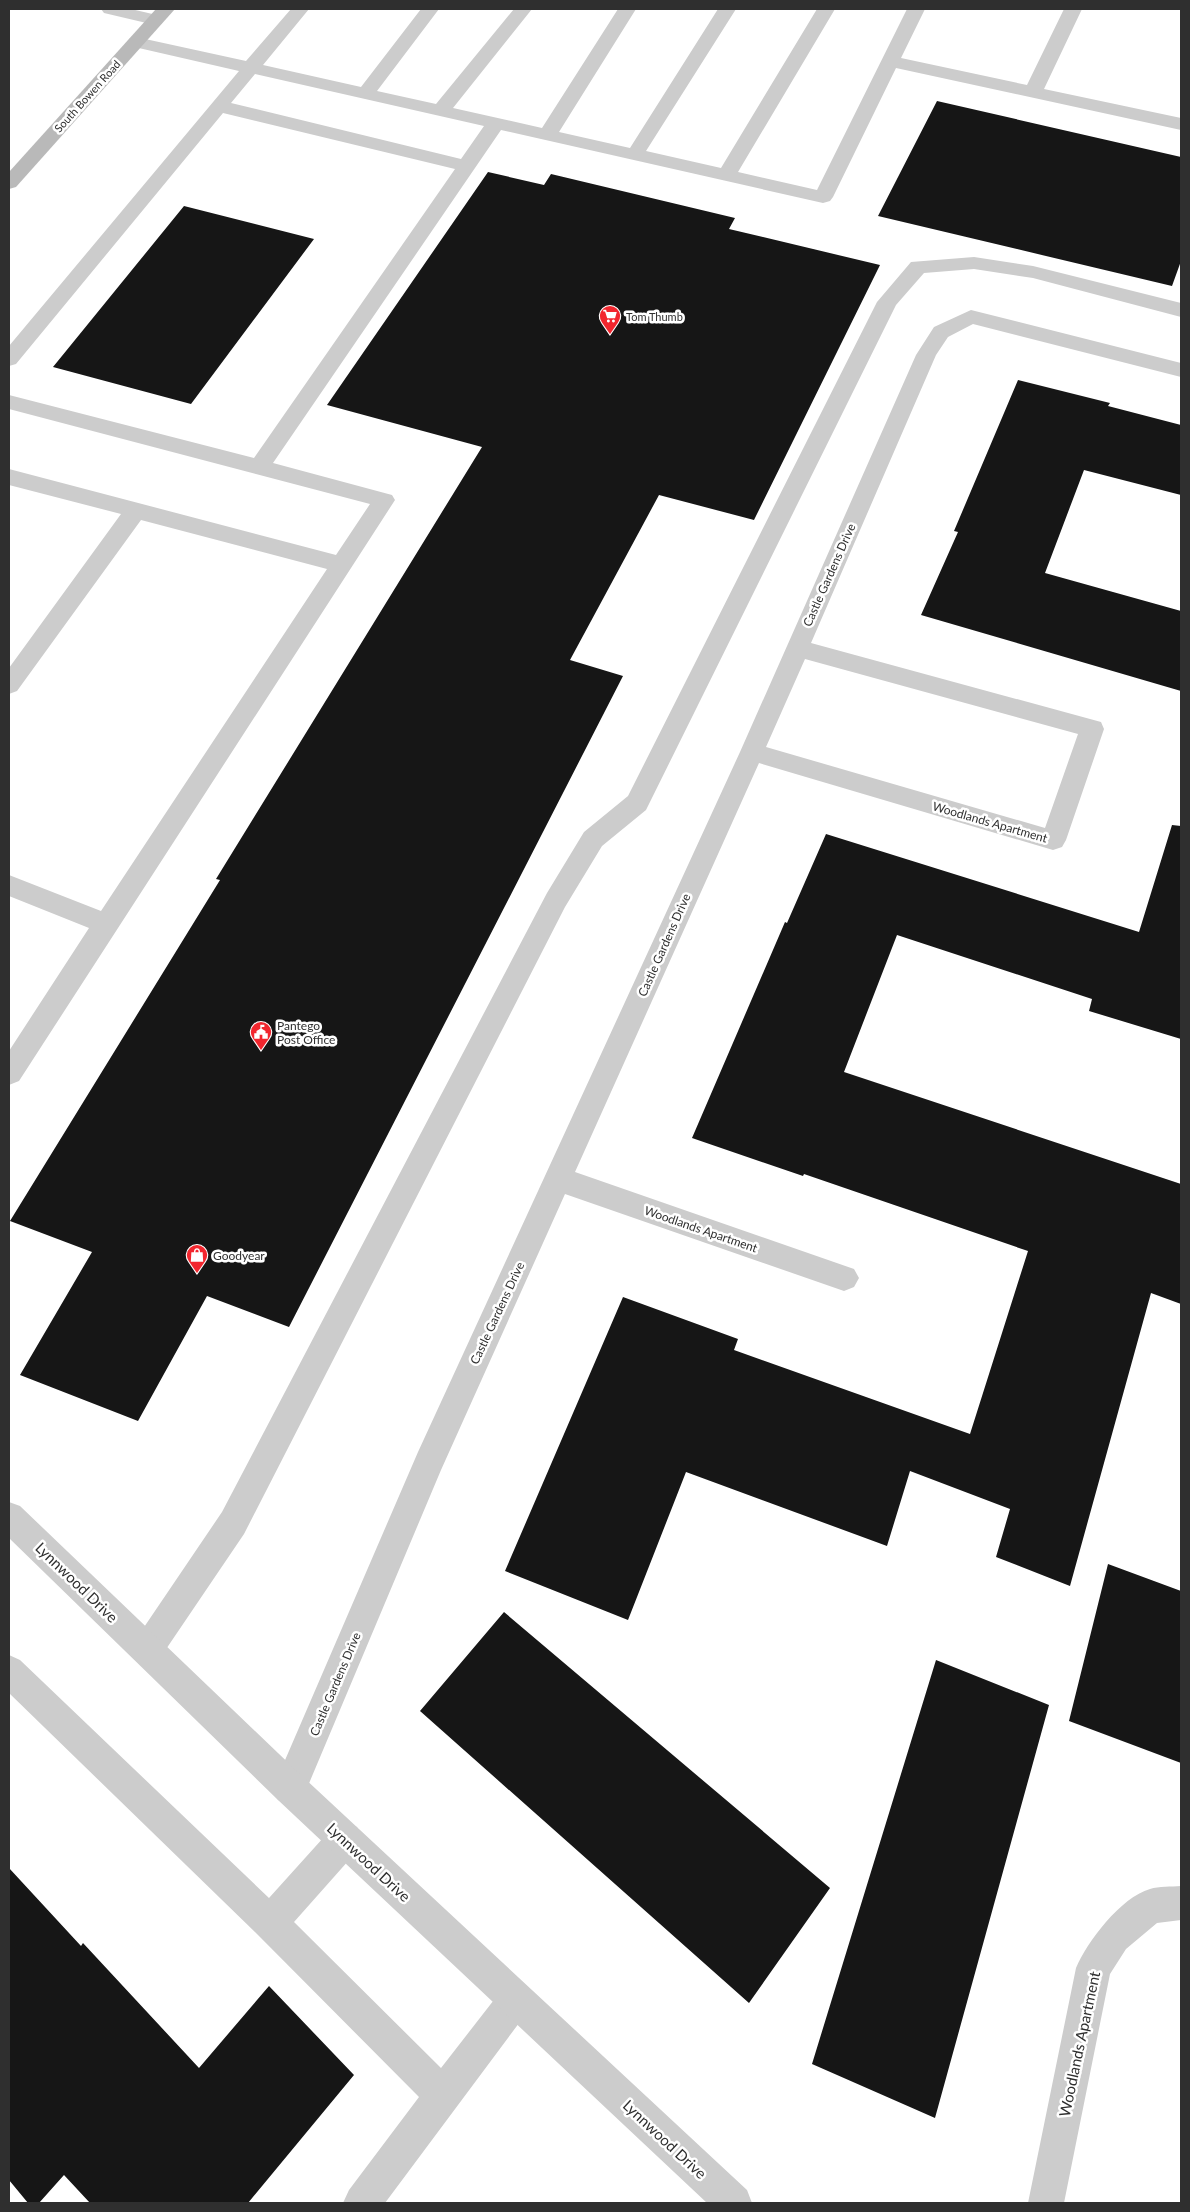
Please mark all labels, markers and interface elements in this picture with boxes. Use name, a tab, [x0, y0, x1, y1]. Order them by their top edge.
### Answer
street label: South Bowen Road	[51, 57, 123, 135]
supermarket icon: Tom Thumb	[598, 304, 622, 335]
place label: Tom Thumb	[626, 310, 683, 323]
street label: Castle Gardens Drive	[800, 521, 858, 629]
street label: Woodlands Apartment	[931, 798, 1050, 846]
street label: Castle Gardens Drive	[635, 891, 693, 999]
place label: Pantego Post Office	[277, 1018, 335, 1047]
public building icon: Pantego Post Office	[249, 1020, 273, 1051]
street label: Woodlands Apartment	[642, 1203, 760, 1256]
shop icon: Goodyear	[185, 1243, 209, 1274]
place label: Goodyear	[213, 1248, 265, 1263]
street label: Castle Gardens Drive	[467, 1259, 527, 1367]
street label: Lynnwood Drive	[32, 1538, 122, 1626]
street label: Castle Gardens Drive	[306, 1630, 364, 1738]
street label: Lynnwood Drive	[324, 1819, 414, 1905]
street label: Woodlands Apartment	[1055, 1969, 1103, 2118]
street label: Lynnwood Drive	[620, 2096, 710, 2182]

